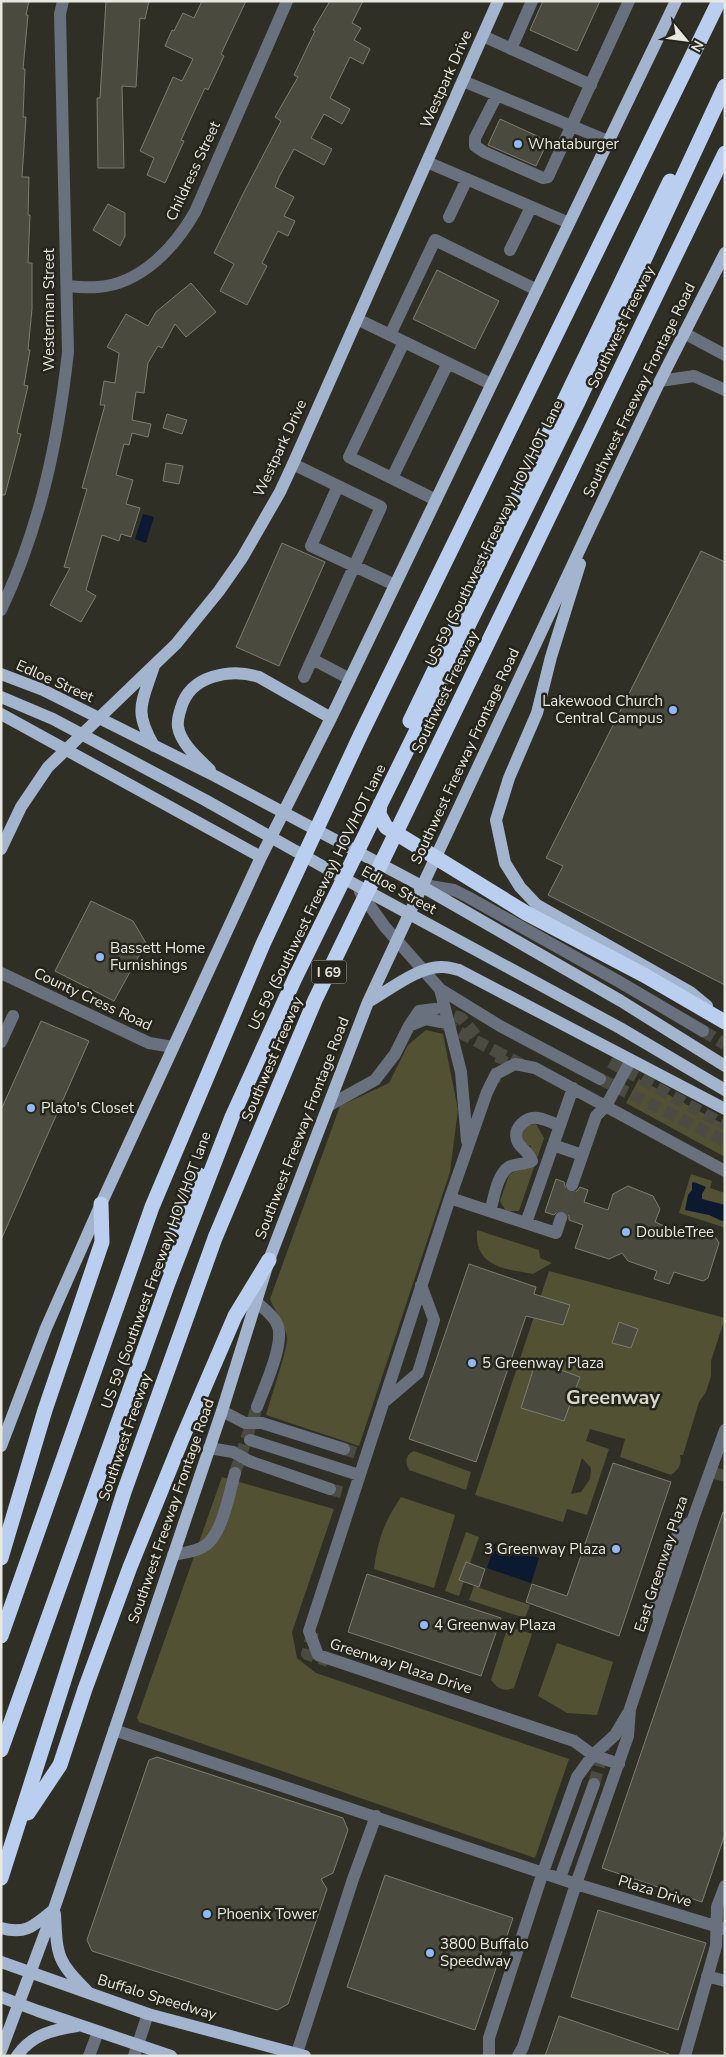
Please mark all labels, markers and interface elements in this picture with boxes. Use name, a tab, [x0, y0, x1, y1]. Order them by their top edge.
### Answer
north arrow	[661, 15, 711, 65]
street label: Westpark Drive	[416, 27, 476, 131]
text: N	[686, 37, 708, 55]
street label: Childress Street	[161, 117, 225, 224]
place label: Whataburger	[528, 134, 619, 154]
marker: Whataburger	[512, 138, 524, 150]
street label: Westerman Street	[39, 248, 59, 372]
street label: Southwest Freeway	[583, 262, 659, 391]
street label: Southwest Freeway Frontage Road	[578, 279, 700, 501]
street label: Westpark Drive	[249, 396, 311, 500]
street label: US 59 (Southwest Freeway) HOV/HOT lane	[421, 397, 567, 669]
street label: Southwest Freeway	[407, 627, 483, 756]
street label: Southwest Freeway Frontage Road	[406, 645, 524, 867]
street label: Edloe Street	[13, 655, 98, 707]
place label: Lakewood Church Central Campus	[542, 691, 663, 728]
marker: Lakewood Church Central Campus	[667, 704, 679, 716]
street label: US 59 (Southwest Freeway) HOV/HOT lane	[244, 761, 390, 1033]
street label: Edloe Street	[358, 861, 441, 919]
place label: Bassett Home Furnishings	[110, 938, 205, 975]
marker: Bassett Home Furnishings	[94, 951, 106, 963]
road number: I 69	[312, 960, 346, 984]
street label: County Cress Road	[31, 963, 155, 1035]
street label: Southwest Freeway	[237, 993, 307, 1124]
street label: Southwest Freeway Frontage Road	[250, 1014, 354, 1242]
place label: Plato's Closet	[41, 1098, 135, 1118]
marker: Plato's Closet	[25, 1102, 37, 1114]
street label: US 59 (Southwest Freeway) HOV/HOT lane	[96, 1128, 216, 1411]
place label: DoubleTree	[636, 1222, 714, 1242]
marker: DoubleTree	[620, 1226, 632, 1238]
place label: 5 Greenway Plaza	[482, 1353, 604, 1373]
marker: 5 Greenway Plaza	[466, 1357, 478, 1369]
street label: Southwest Freeway	[94, 1370, 156, 1503]
district label: Greenway	[566, 1384, 660, 1411]
street label: Southwest Freeway Frontage Road	[123, 1396, 219, 1626]
street label: East Greenway Plaza	[630, 1493, 692, 1635]
place label: 3 Greenway Plaza	[484, 1539, 606, 1559]
marker: 3 Greenway Plaza	[610, 1543, 622, 1555]
place label: 4 Greenway Plaza	[434, 1615, 556, 1635]
marker: 4 Greenway Plaza	[418, 1619, 430, 1631]
street label: Greenway Plaza Drive	[327, 1634, 475, 1698]
street label: Plaza Drive	[616, 1870, 694, 1912]
place label: Phoenix Tower	[217, 1904, 318, 1924]
marker: Phoenix Tower	[201, 1908, 213, 1920]
place label: 3800 Buffalo Speedway	[440, 1934, 529, 1971]
marker: 3800 Buffalo Speedway	[424, 1947, 436, 1959]
street label: Buffalo Speedway	[95, 1969, 219, 2025]

